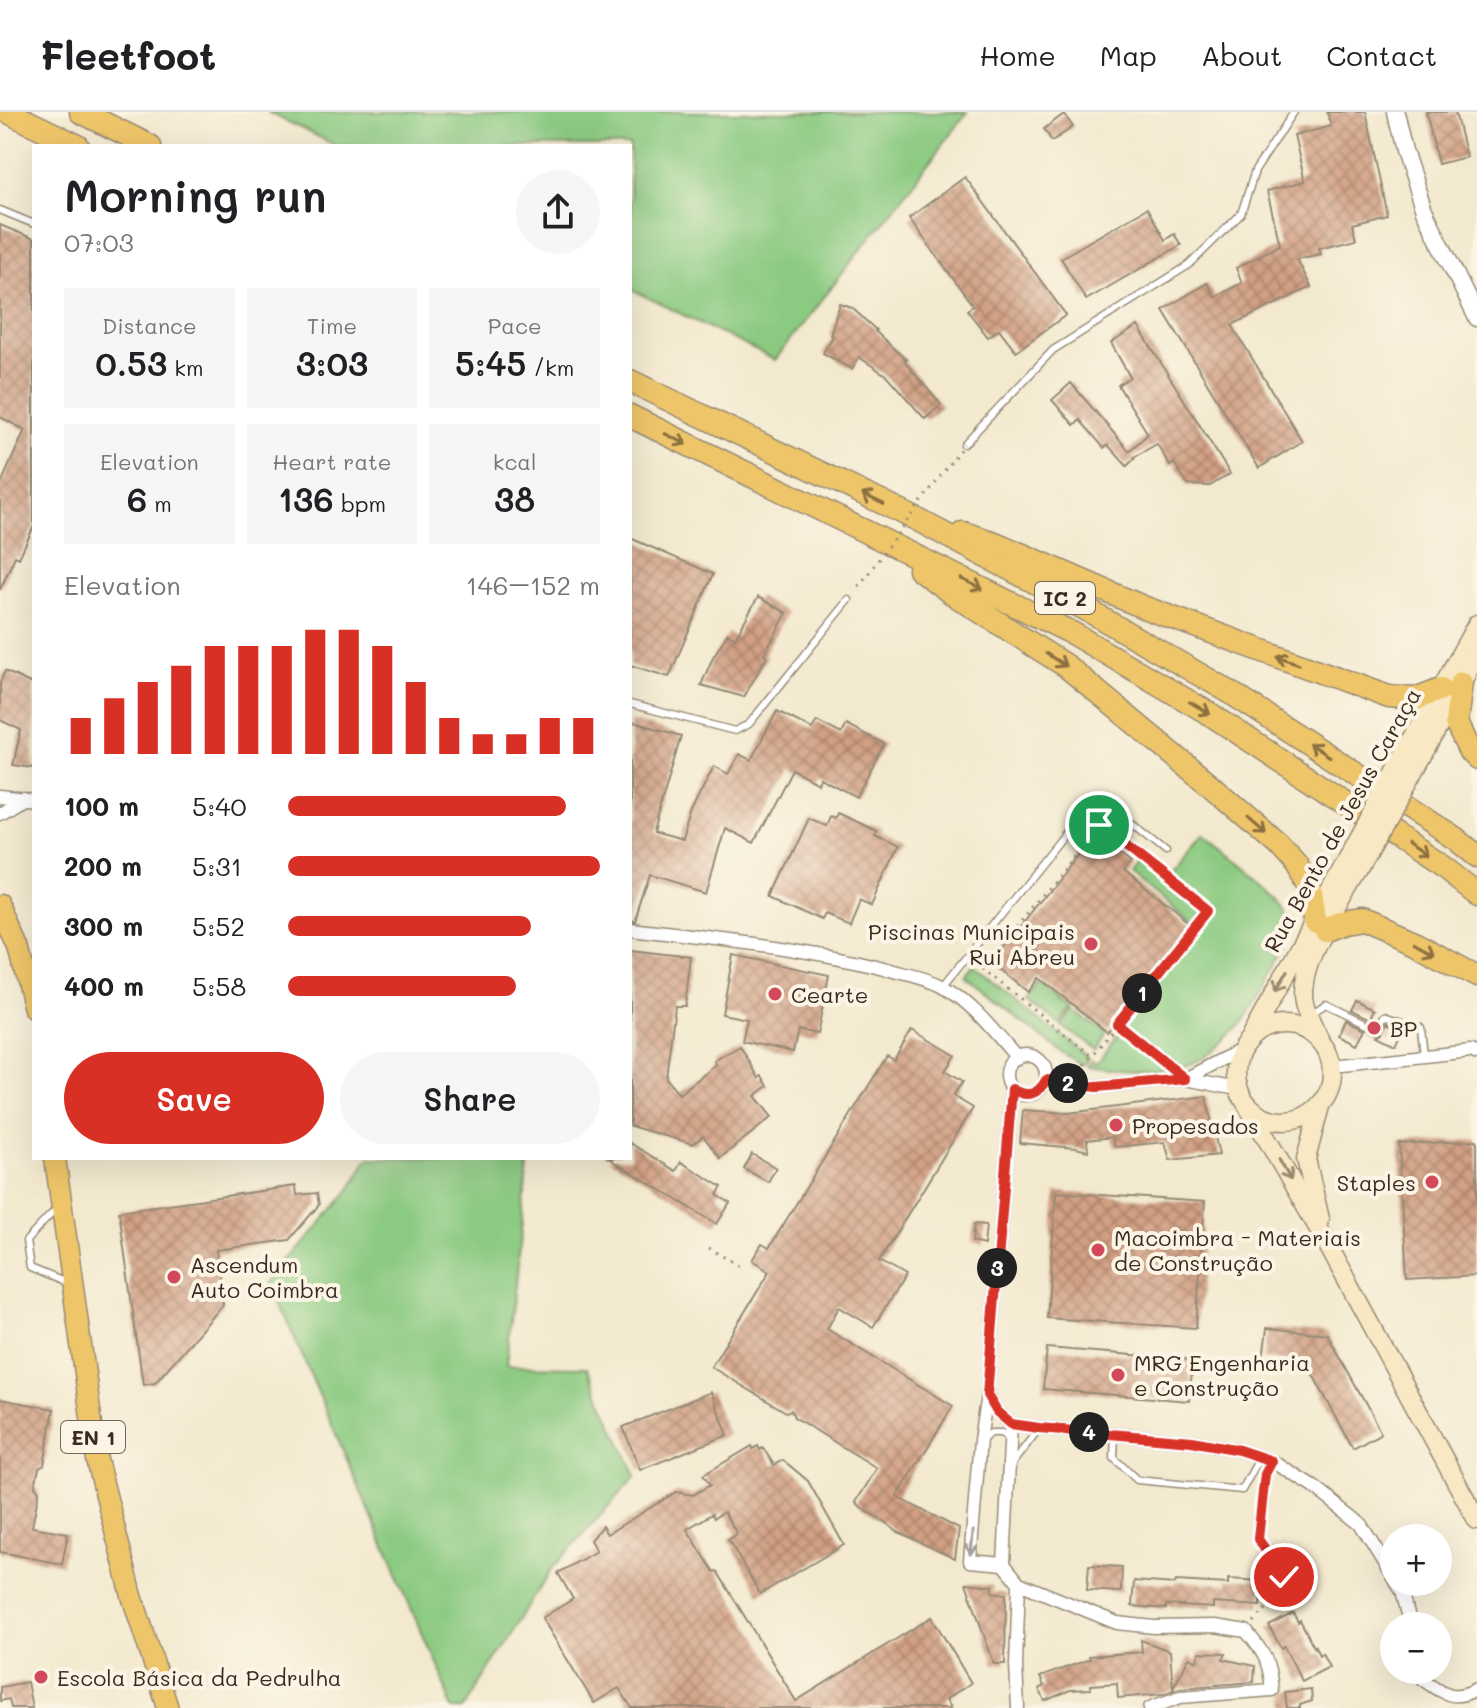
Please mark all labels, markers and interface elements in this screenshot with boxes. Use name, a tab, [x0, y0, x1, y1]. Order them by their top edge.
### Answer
text: Fleetfoot	[40, 30, 216, 80]
text: Home	[980, 37, 1056, 73]
text: Map	[1100, 37, 1157, 73]
text: About	[1201, 37, 1282, 73]
text: Contact	[1326, 37, 1437, 73]
text: Morning run	[64, 166, 327, 223]
button: share	[516, 170, 600, 254]
text: 07:03	[64, 225, 134, 259]
text: Distance	[102, 311, 197, 340]
text: Time	[307, 311, 357, 340]
text: Pace	[488, 311, 542, 340]
text: 0.53	[95, 340, 167, 385]
text: 3:03	[296, 340, 368, 385]
text: 5:45	[455, 340, 526, 385]
text: km	[167, 353, 203, 382]
text: /km	[526, 353, 574, 382]
one-way arrow	[664, 432, 688, 447]
text: Elevation	[100, 447, 199, 476]
text: Heart rate	[273, 447, 391, 476]
text: kcal	[493, 447, 537, 476]
text: 6	[127, 476, 147, 521]
text: 136	[278, 476, 334, 521]
text: 38	[494, 476, 535, 521]
text: m	[147, 489, 172, 518]
text: bpm	[334, 489, 386, 518]
one-way arrow	[862, 491, 886, 506]
text: Elevation	[64, 568, 181, 602]
text: 146–152 m	[466, 568, 600, 602]
one-way arrow	[959, 577, 983, 592]
road number: IC 2	[1035, 582, 1095, 614]
one-way arrow	[1045, 652, 1067, 668]
one-way arrow	[1276, 652, 1301, 666]
street label: Rua Bento de Jesus Caraça	[1257, 683, 1427, 957]
one-way arrow	[1188, 700, 1211, 716]
one-way arrow	[1308, 742, 1331, 758]
text: 100 m	[64, 789, 139, 823]
text: 5:40	[192, 789, 247, 823]
pin	[1065, 791, 1133, 859]
icon: arrive	[1077, 803, 1121, 847]
one-way arrow	[1246, 816, 1266, 834]
one-way arrow	[1406, 842, 1428, 859]
text: 200 m	[64, 849, 142, 883]
text: 5:31	[192, 849, 242, 883]
text: 300 m	[64, 909, 143, 943]
text: 5:52	[192, 909, 245, 943]
place label: Piscinas Municipais Rui Abreu	[868, 917, 1075, 971]
marker: Piscinas Municipais Rui Abreu	[1082, 935, 1100, 953]
one-way arrow	[1412, 940, 1435, 956]
text: 400 m	[64, 969, 144, 1003]
text: 5:58	[192, 969, 246, 1003]
one-way arrow	[1273, 969, 1289, 992]
pin: 1	[1122, 973, 1162, 1013]
text: 1	[1137, 978, 1147, 1007]
place label: Cearte	[791, 980, 868, 1009]
marker: Cearte	[766, 985, 784, 1003]
place label: BP	[1390, 1014, 1417, 1043]
marker: BP	[1365, 1019, 1383, 1037]
button: Save	[64, 1052, 324, 1144]
button: Share	[340, 1052, 600, 1144]
pin: 2	[1048, 1063, 1088, 1103]
text: 2	[1062, 1068, 1074, 1097]
place label: Propesados	[1132, 1111, 1259, 1140]
marker: Propesados	[1107, 1116, 1125, 1134]
one-way arrow	[1278, 1158, 1293, 1182]
place label: Staples	[1337, 1168, 1416, 1197]
marker: Staples	[1423, 1173, 1441, 1191]
place label: Macoimbra - Materiais de Construção	[1114, 1223, 1361, 1277]
marker: Macoimbra - Materiais de Construção	[1089, 1241, 1107, 1259]
pin: 3	[977, 1248, 1017, 1288]
place label: Ascendum Auto Coimbra	[190, 1250, 339, 1304]
text: 3	[990, 1253, 1004, 1282]
marker: Ascendum Auto Coimbra	[165, 1268, 183, 1286]
place label: MRG Engenharia e Construção	[1134, 1348, 1310, 1402]
marker: MRG Engenharia e Construção	[1109, 1366, 1127, 1384]
pin: 4	[1069, 1412, 1109, 1452]
text: 4	[1082, 1417, 1096, 1446]
road number: EN 1	[61, 1421, 125, 1453]
map controls	[1380, 1524, 1452, 1684]
button: +	[1380, 1524, 1452, 1596]
one-way arrow	[964, 1529, 979, 1556]
pin	[1250, 1543, 1318, 1611]
icon: check	[1262, 1555, 1306, 1599]
button: −	[1380, 1612, 1452, 1684]
place label: Escola Básica da Pedrulha	[57, 1663, 341, 1692]
marker: Escola Básica da Pedrulha	[32, 1668, 50, 1686]

